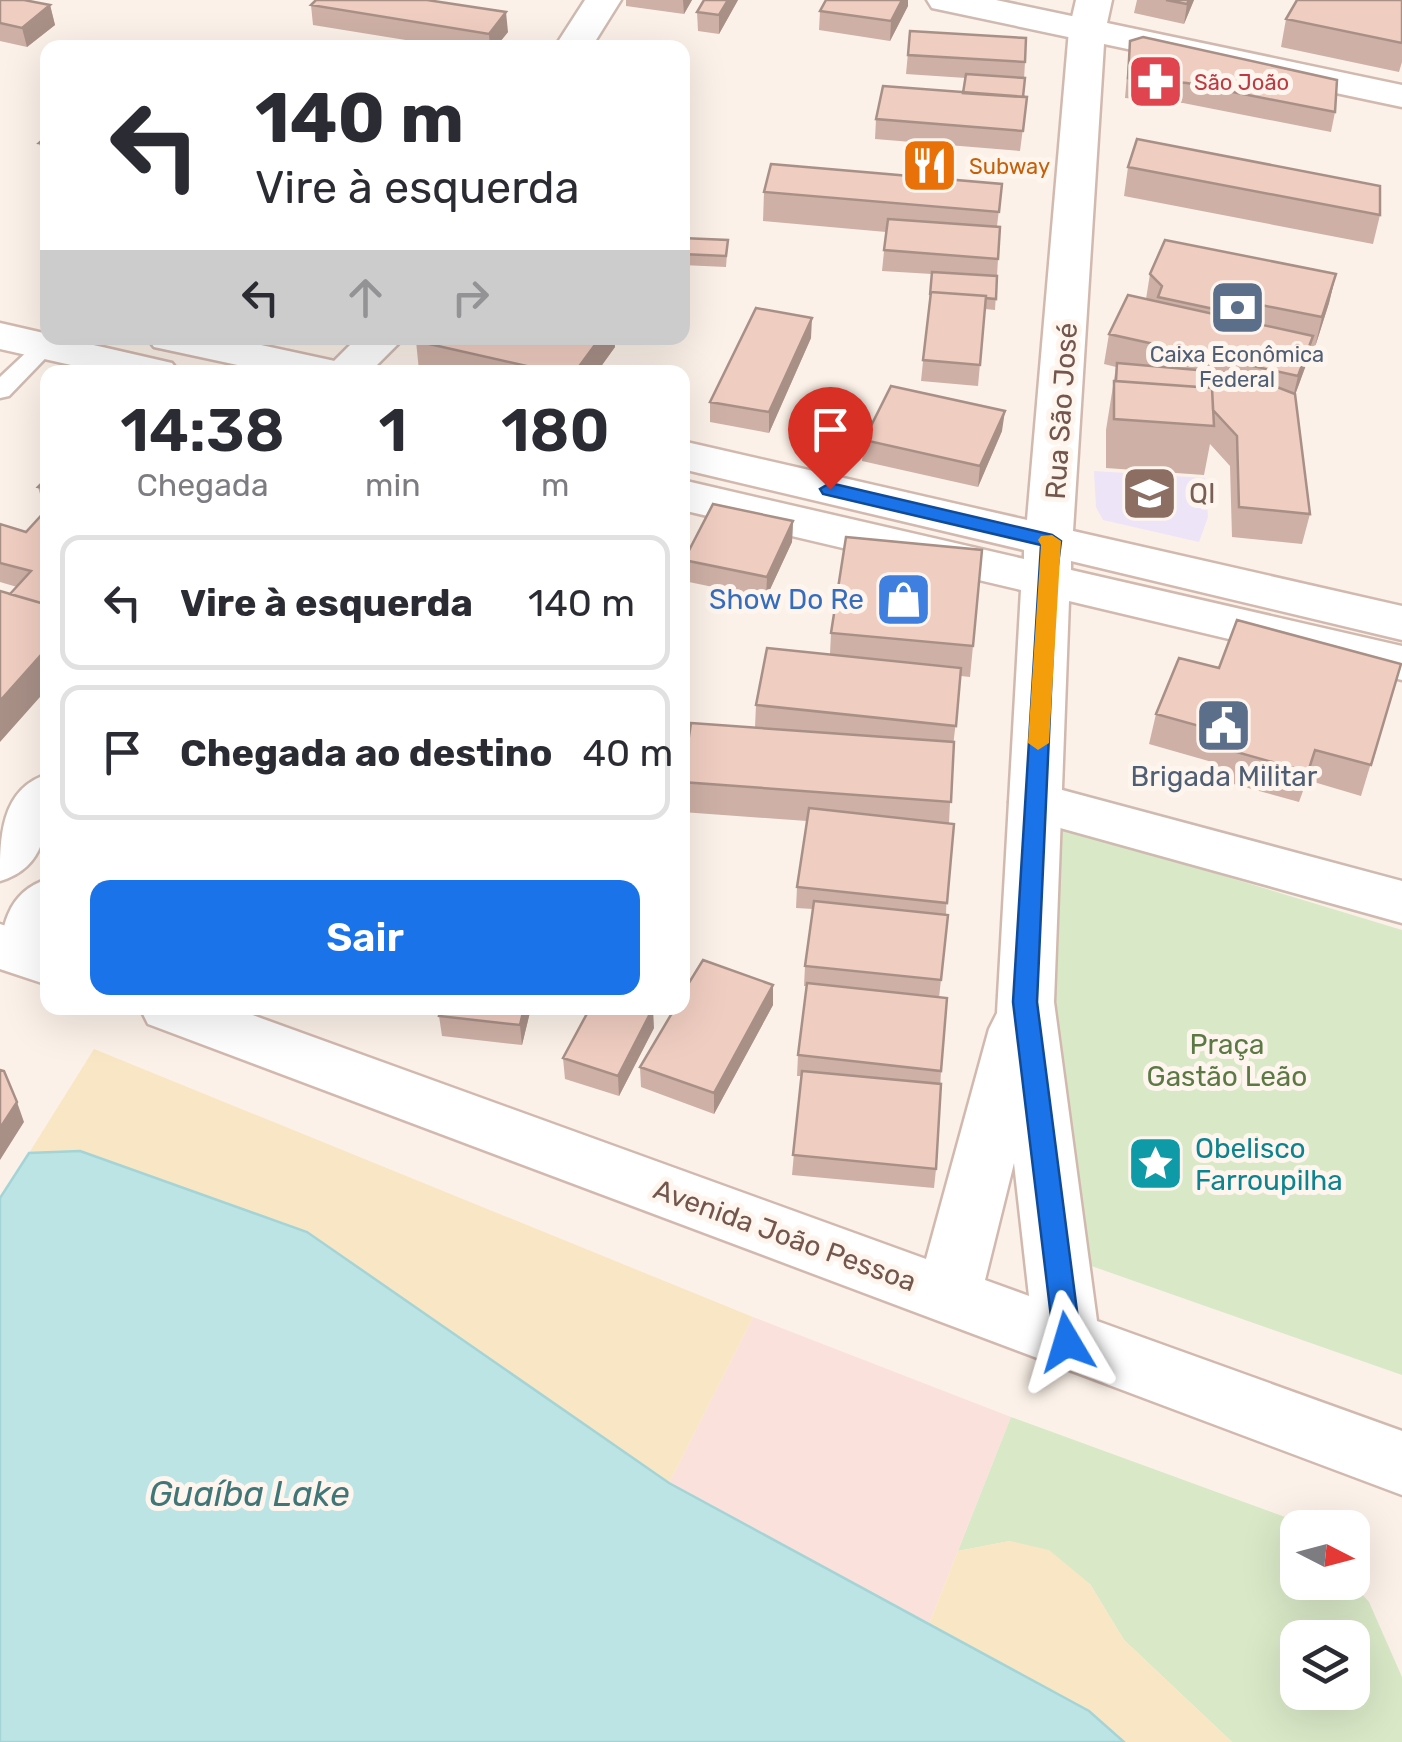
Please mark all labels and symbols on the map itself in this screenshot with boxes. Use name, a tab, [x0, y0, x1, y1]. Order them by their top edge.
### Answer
pharmacy icon: São João	[1125, 52, 1185, 112]
place label: São João	[1194, 69, 1289, 96]
restaurant icon: Subway	[900, 136, 960, 196]
place label: Subway	[969, 153, 1050, 180]
bank icon: Caixa Econômica Federal	[1207, 277, 1267, 337]
street label: Rua São José	[1039, 322, 1084, 501]
place label: Caixa Econômica Federal	[1150, 341, 1324, 393]
pin	[788, 387, 873, 490]
school or university icon: QI	[1120, 463, 1180, 523]
place label: QI	[1189, 477, 1216, 510]
shop icon: Show Do Re	[873, 569, 933, 629]
place label: Show Do Re	[709, 583, 864, 616]
public building icon: Brigada Militar	[1194, 695, 1254, 755]
place label: Brigada Militar	[1131, 760, 1318, 793]
park label: Praça Gastão Leão	[1147, 1028, 1307, 1093]
place label: Obelisco Farroupilha	[1195, 1132, 1343, 1197]
place icon: Obelisco Farroupilha	[1126, 1134, 1186, 1194]
street label: Avenida João Pessoa	[649, 1173, 921, 1298]
position arrow	[1015, 1290, 1119, 1394]
water label: Guaíba Lake	[149, 1473, 349, 1515]
north arrow	[1280, 1510, 1370, 1600]

